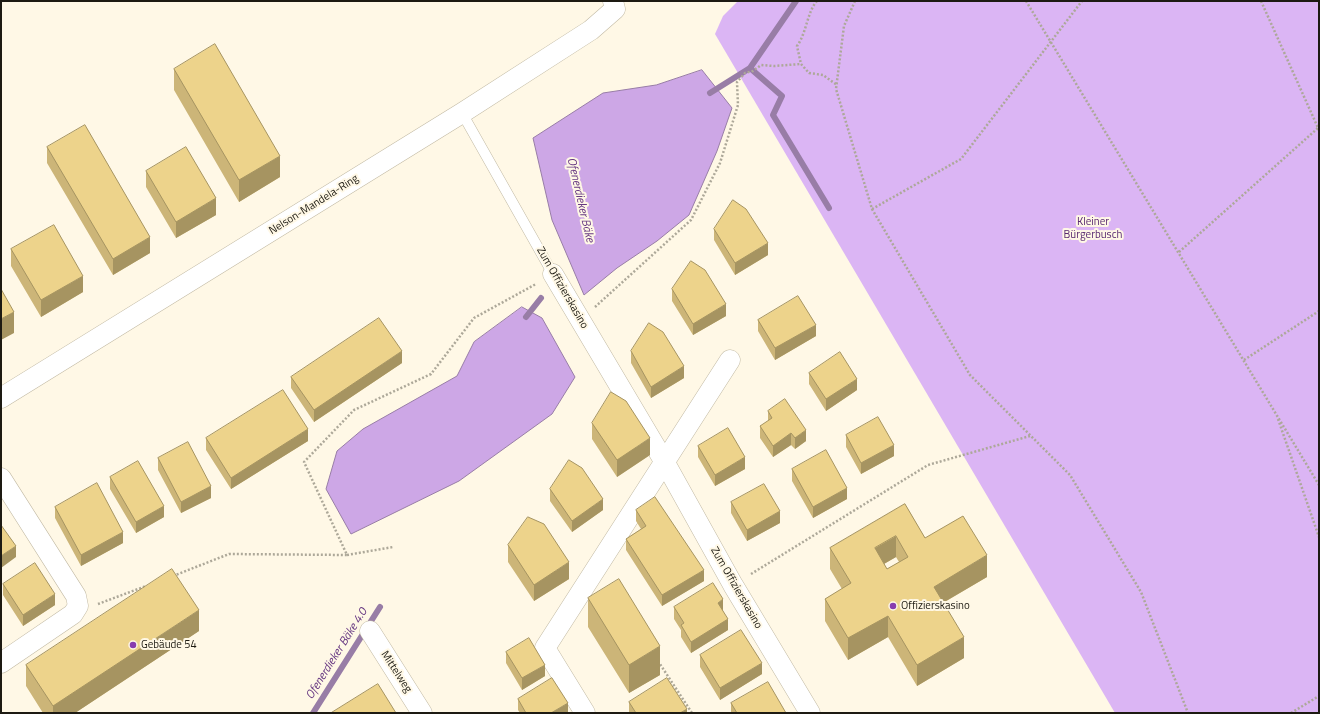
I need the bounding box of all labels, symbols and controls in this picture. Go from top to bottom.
water label: Ofenerdieker Bäke [563,156,597,244]
street label: Nelson-Mandela-Ring [267,172,361,238]
park label: Kleiner Bürgerbusch [1064,215,1122,241]
street label: Zum Offizierskasino [533,245,591,331]
street label: Zum Offizierskasino [707,545,765,631]
place label: Offizierskasino [901,599,970,613]
marker: Offizierskasino [888,601,898,611]
water label: Ofenerdieker Bäke 4.0 [303,606,371,702]
place label: Gebäude 54 [141,638,197,652]
marker: Gebäude 54 [128,640,138,650]
street label: Mittelweg [378,649,414,695]

